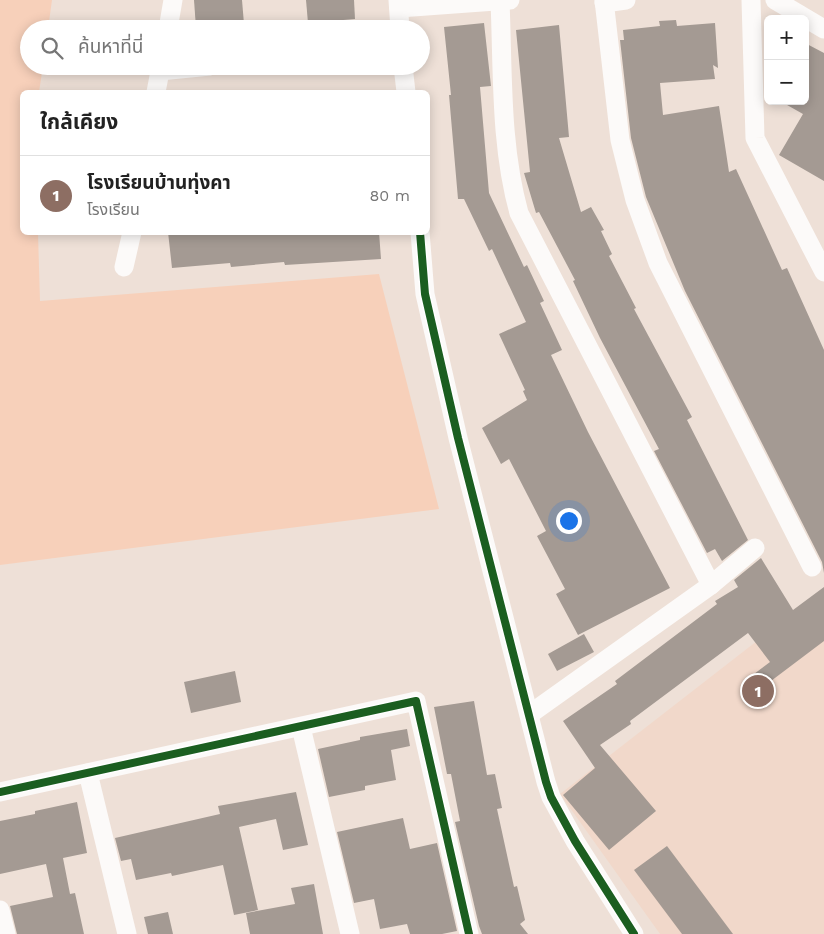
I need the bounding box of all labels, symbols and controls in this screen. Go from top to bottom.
map controls [764,15,809,105]
button: + [764,15,809,60]
search box [20,20,430,75]
icon: search [38,34,66,62]
text: ค้นหาที่นี่ [78,35,143,58]
button: − [764,60,809,105]
text: ใกล้เคียง [40,109,118,134]
text: โรงเรียนบ้านทุ่งคา [87,171,231,194]
text: 1 [53,186,59,205]
text: 80 m [369,186,410,205]
text: โรงเรียน [87,200,140,219]
your location [556,508,582,534]
pin: 1 [742,672,774,710]

